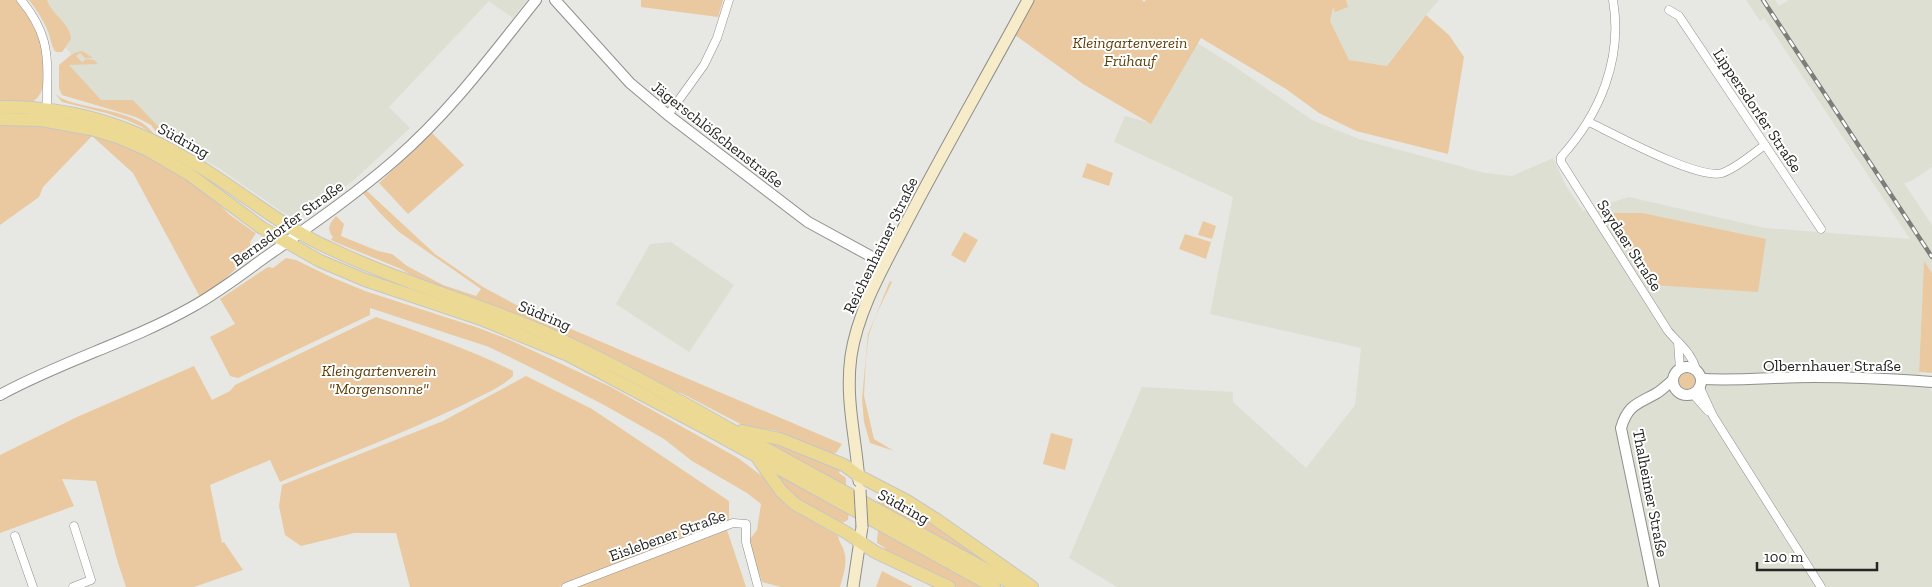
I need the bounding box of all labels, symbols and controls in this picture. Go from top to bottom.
park label: Kleingartenverein Frühauf [1073,33,1187,70]
street label: Lippersdorfer Straße [1709,45,1806,176]
street label: Jägerschlößchenstraße [648,77,787,192]
street label: Südring [155,119,213,162]
street label: Reichenhainer Straße [839,174,922,317]
street label: Bernsdorfer Straße [228,177,347,270]
street label: Saydaer Straße [1593,196,1666,294]
street label: Südring [516,296,574,335]
street label: Olbernhauer Straße [1763,356,1901,375]
park label: Kleingartenverein "Morgensonne" [322,361,436,398]
street label: Thalheimer Straße [1629,427,1672,559]
street label: Südring [875,485,933,528]
street label: Eislebener Straße [606,506,728,565]
scale bar [1757,540,1877,572]
text: 100 m [1764,548,1803,566]

